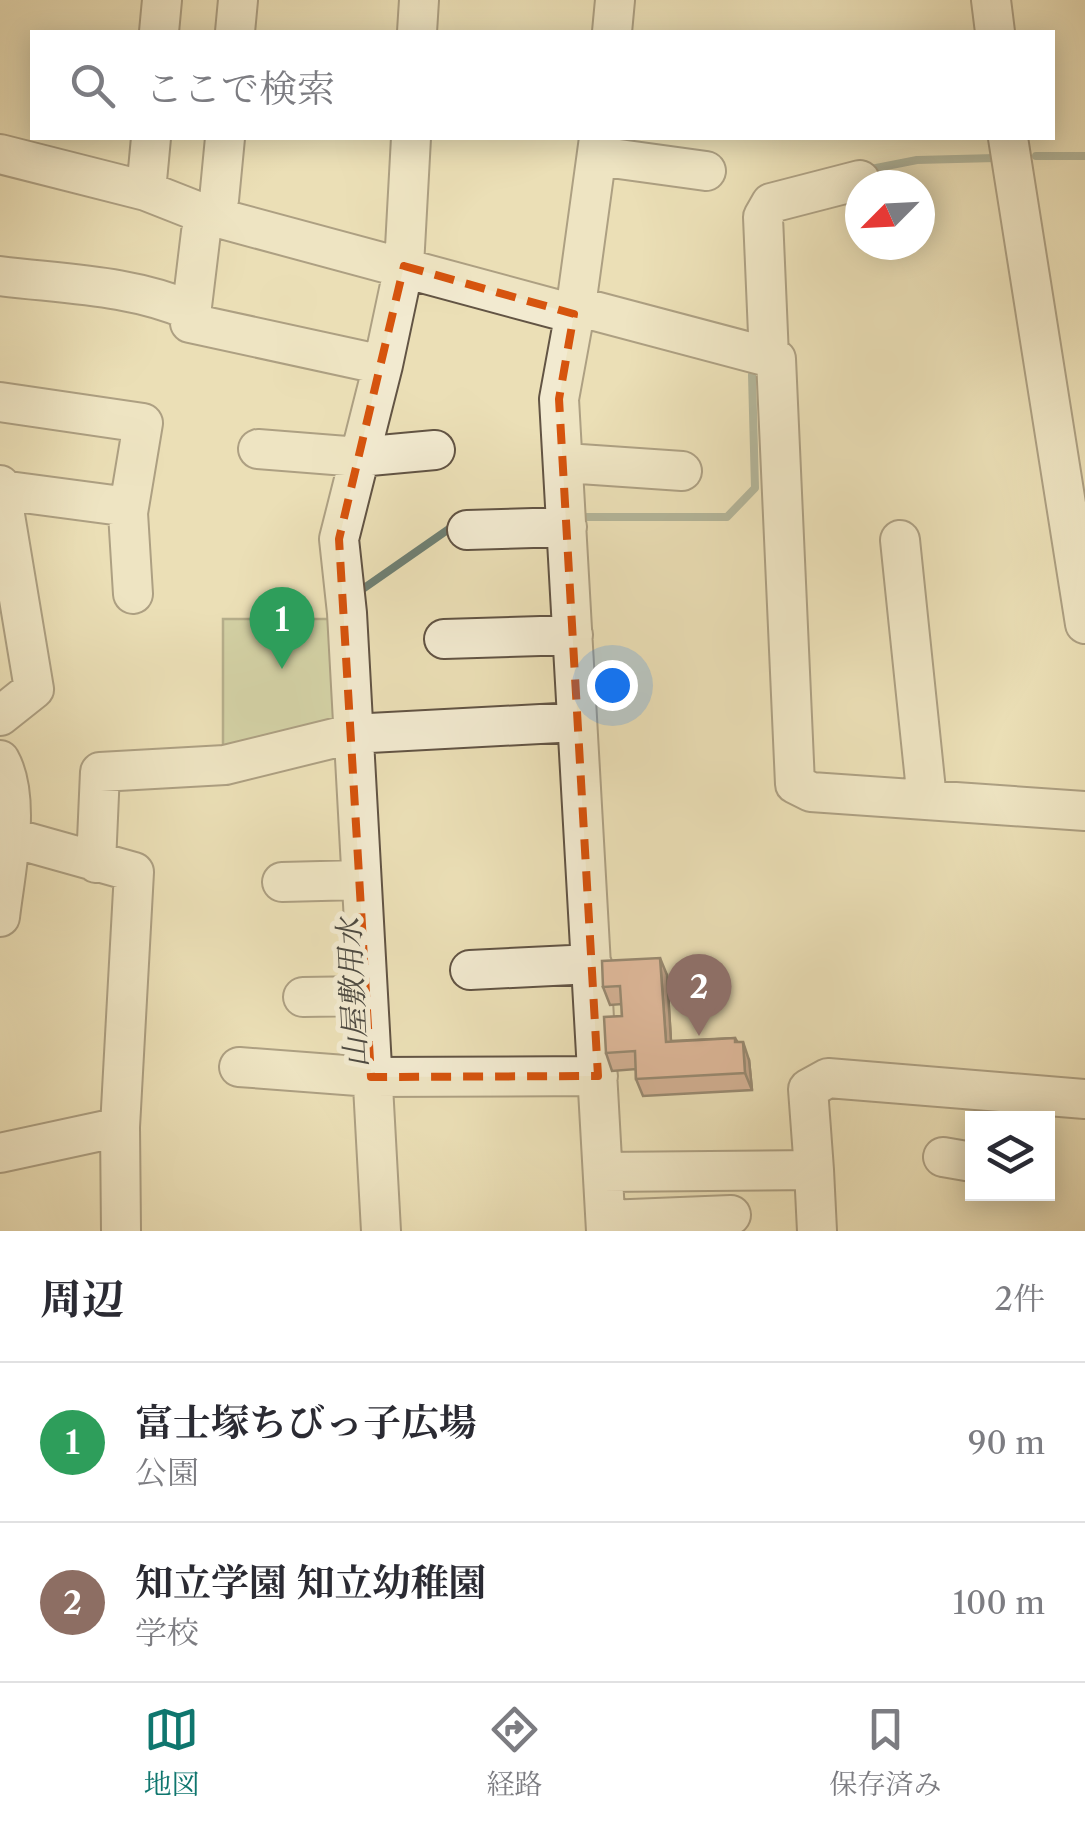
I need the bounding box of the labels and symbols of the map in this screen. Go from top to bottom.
north arrow [845,170,935,260]
pin: 1 [250,586,314,669]
your location [587,660,638,711]
water label: 山屋敷用水 [330,914,375,1069]
pin: 2 [666,954,732,1036]

